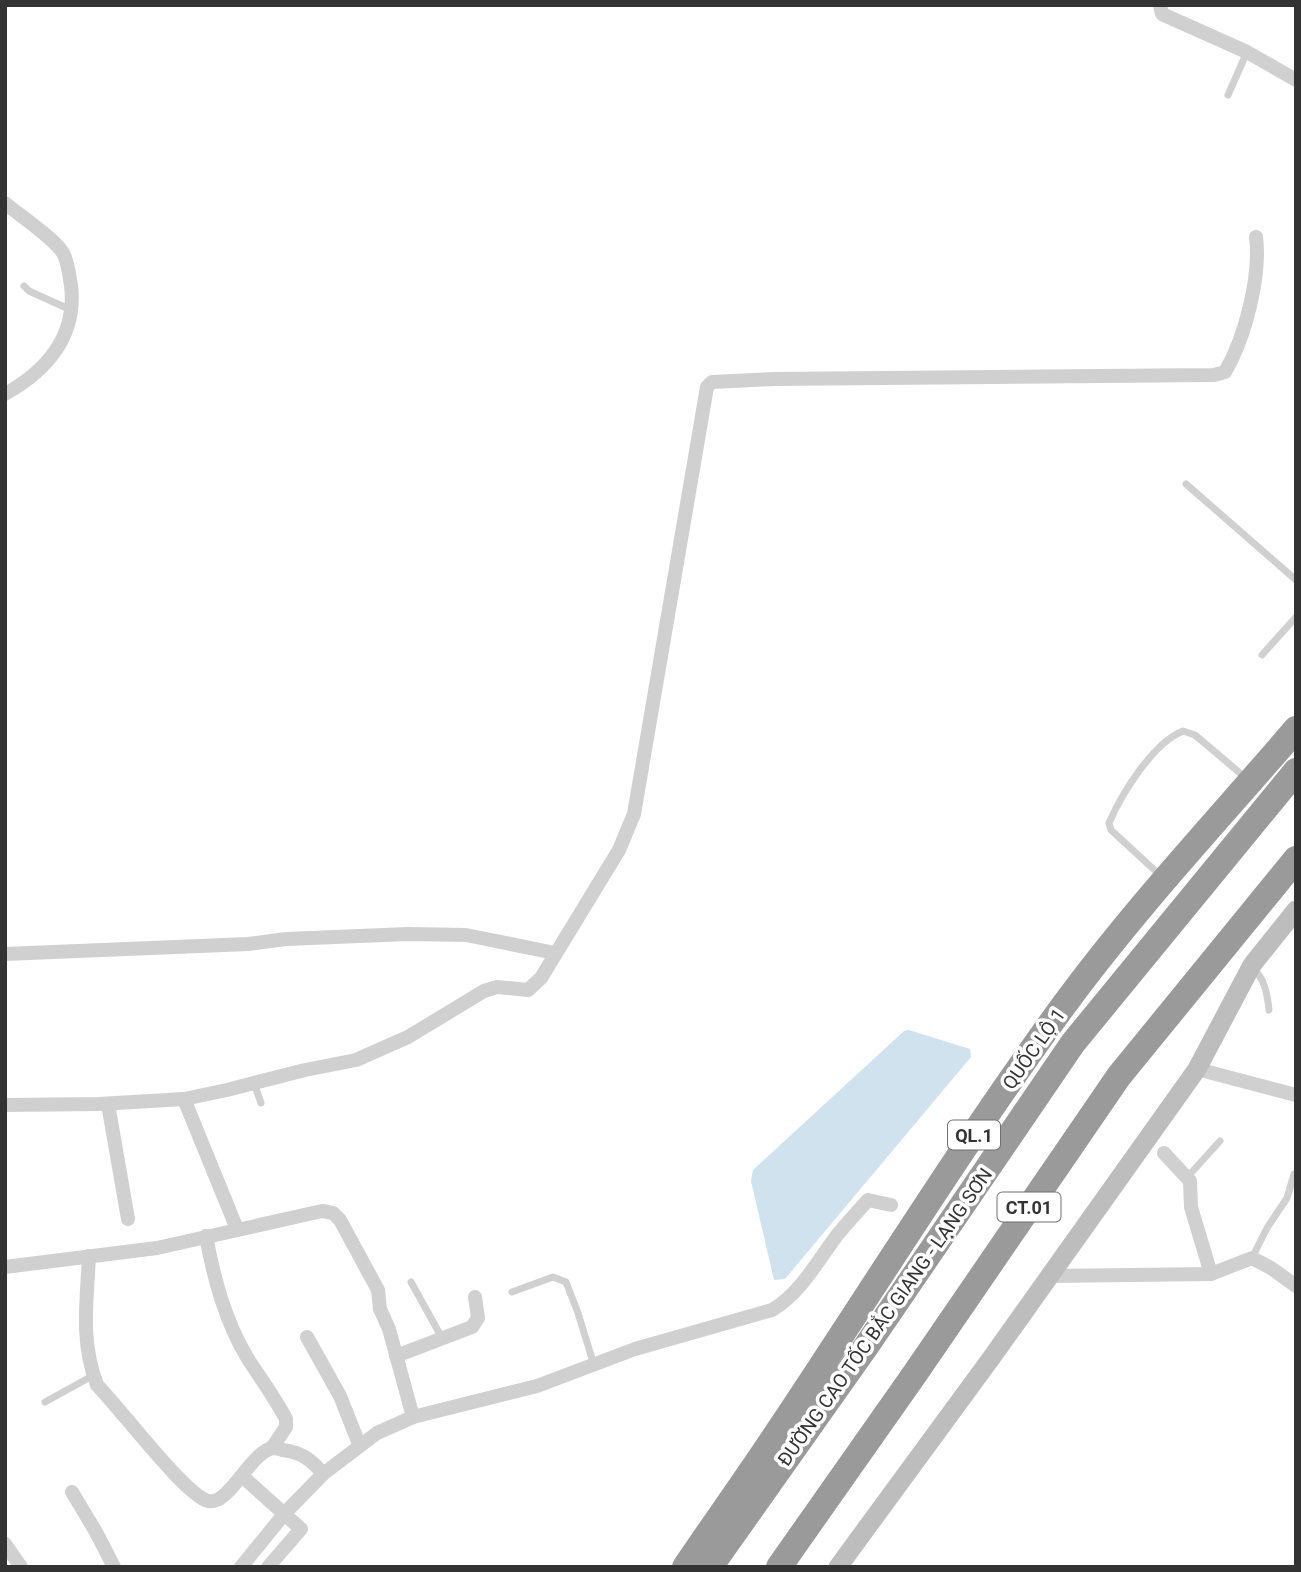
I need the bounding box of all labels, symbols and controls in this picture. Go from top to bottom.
street label: QUỐC LỘ 1 [997,1003,1070,1094]
road number: QL.1 [948,1120,1000,1150]
street label: ĐƯỜNG CAO TỐC BẮC GIANG - LẠNG SƠN [772,1163,997,1470]
road number: CT.01 [998,1192,1060,1222]

